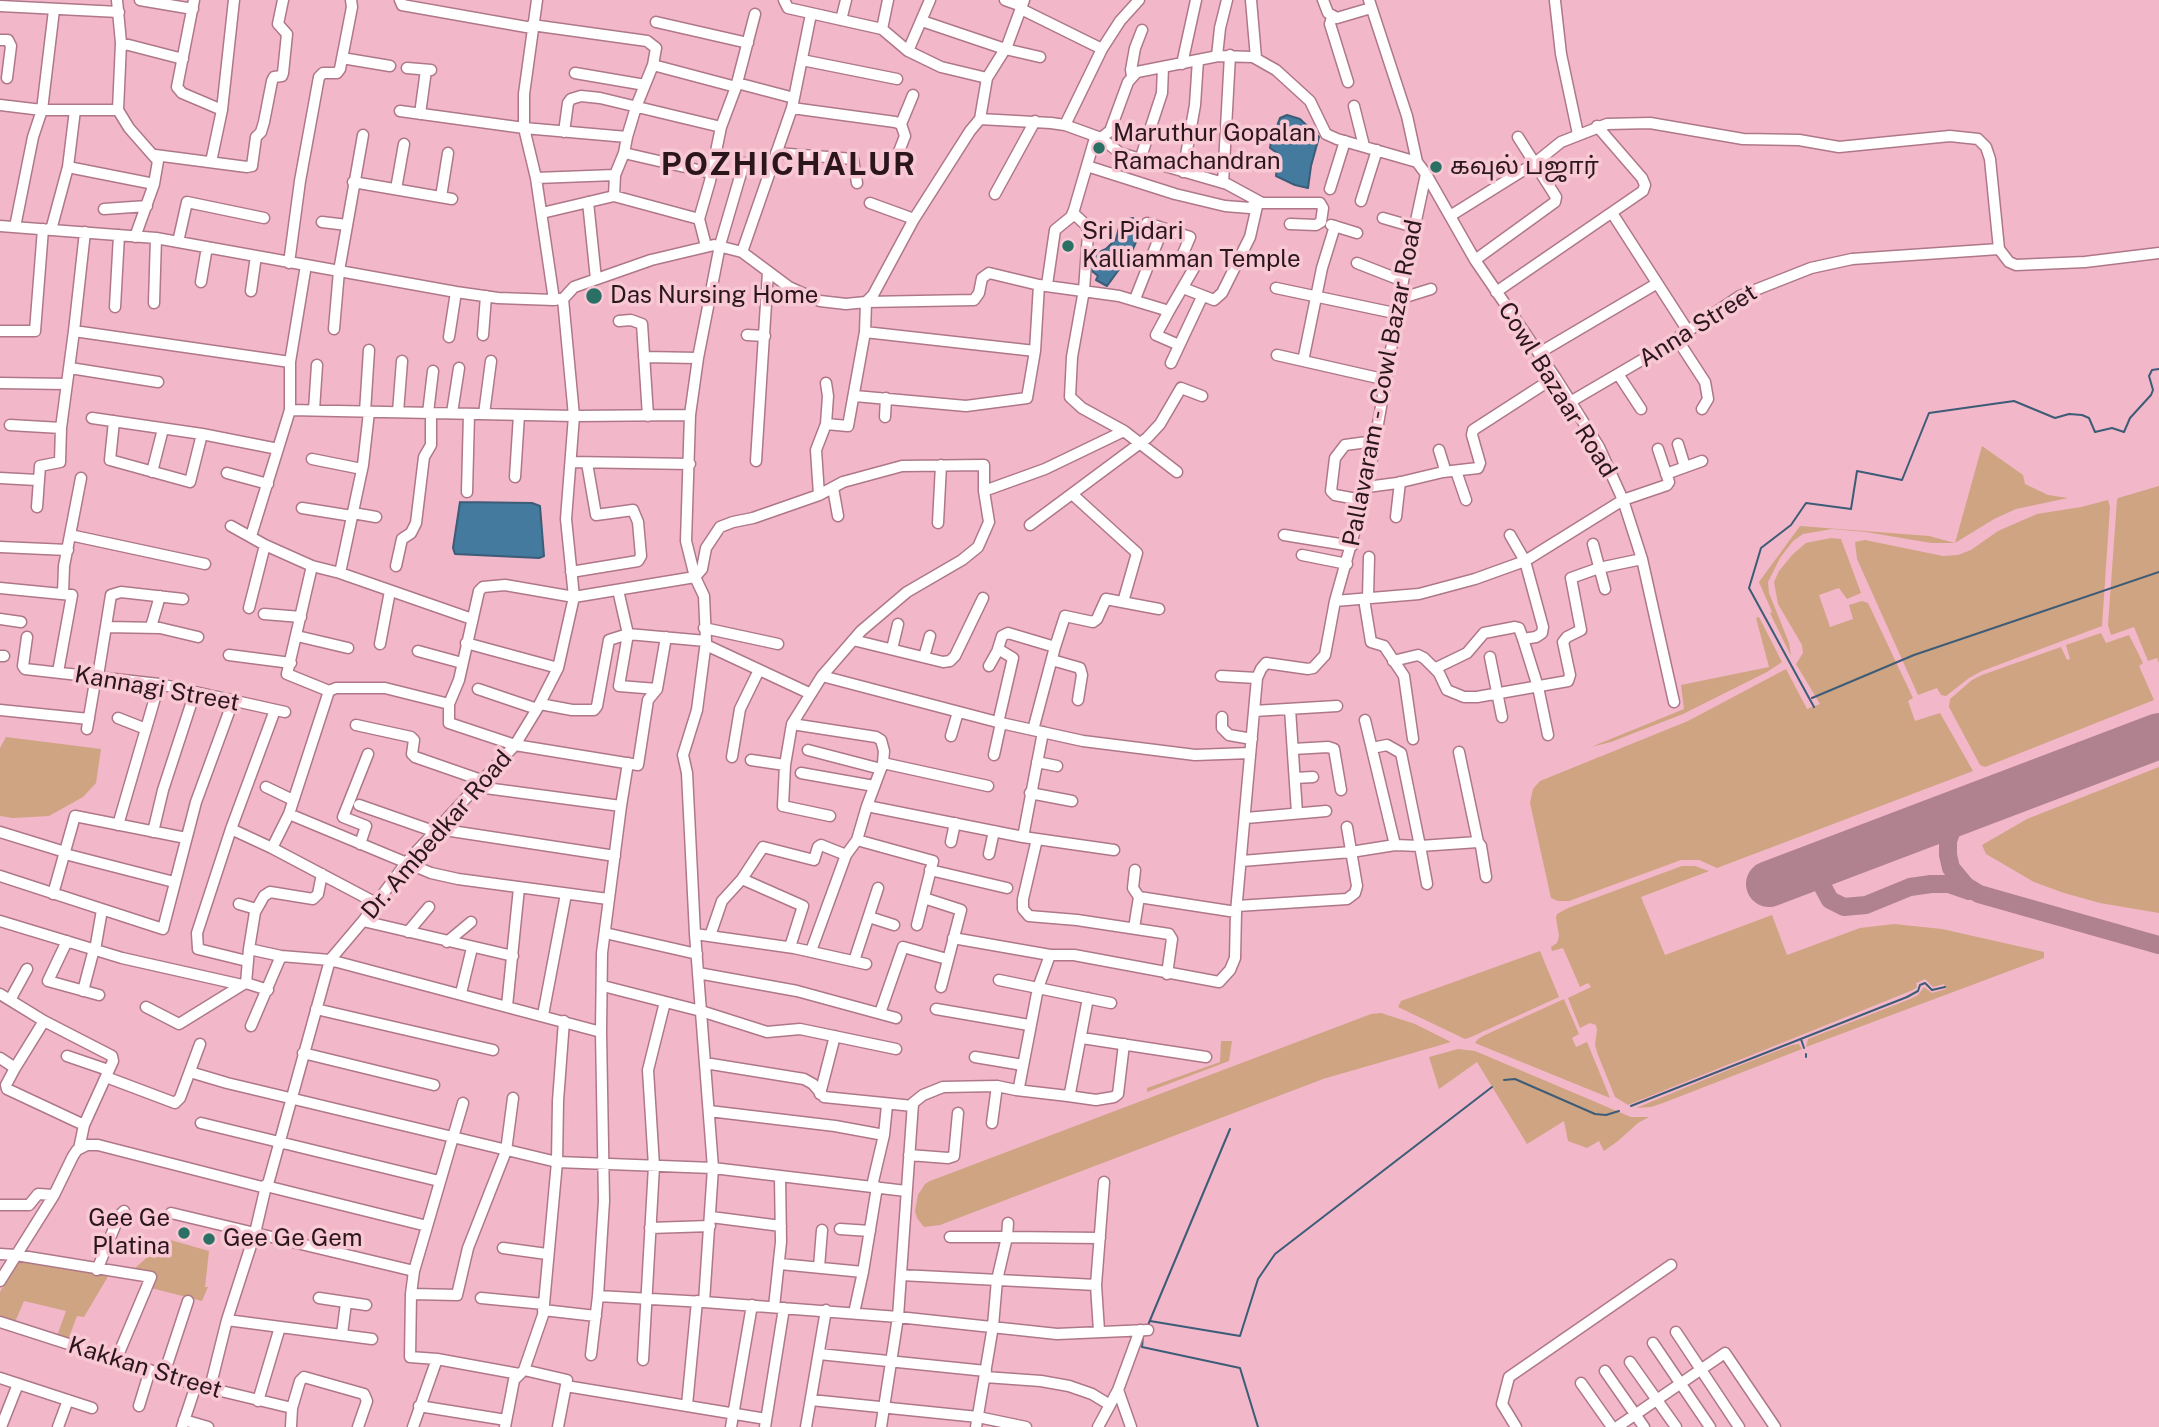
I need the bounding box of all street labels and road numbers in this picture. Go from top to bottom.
street label: Pallavaram - Cowl Bazar Road [1337,217,1429,549]
street label: Anna Street [1634,278,1762,374]
street label: Cowl Bazaar Road [1491,297,1623,483]
street label: Kannagi Street [72,660,242,718]
street label: Dr. Ambedkar Road [356,745,518,925]
street label: Kakkan Street [65,1331,225,1405]

